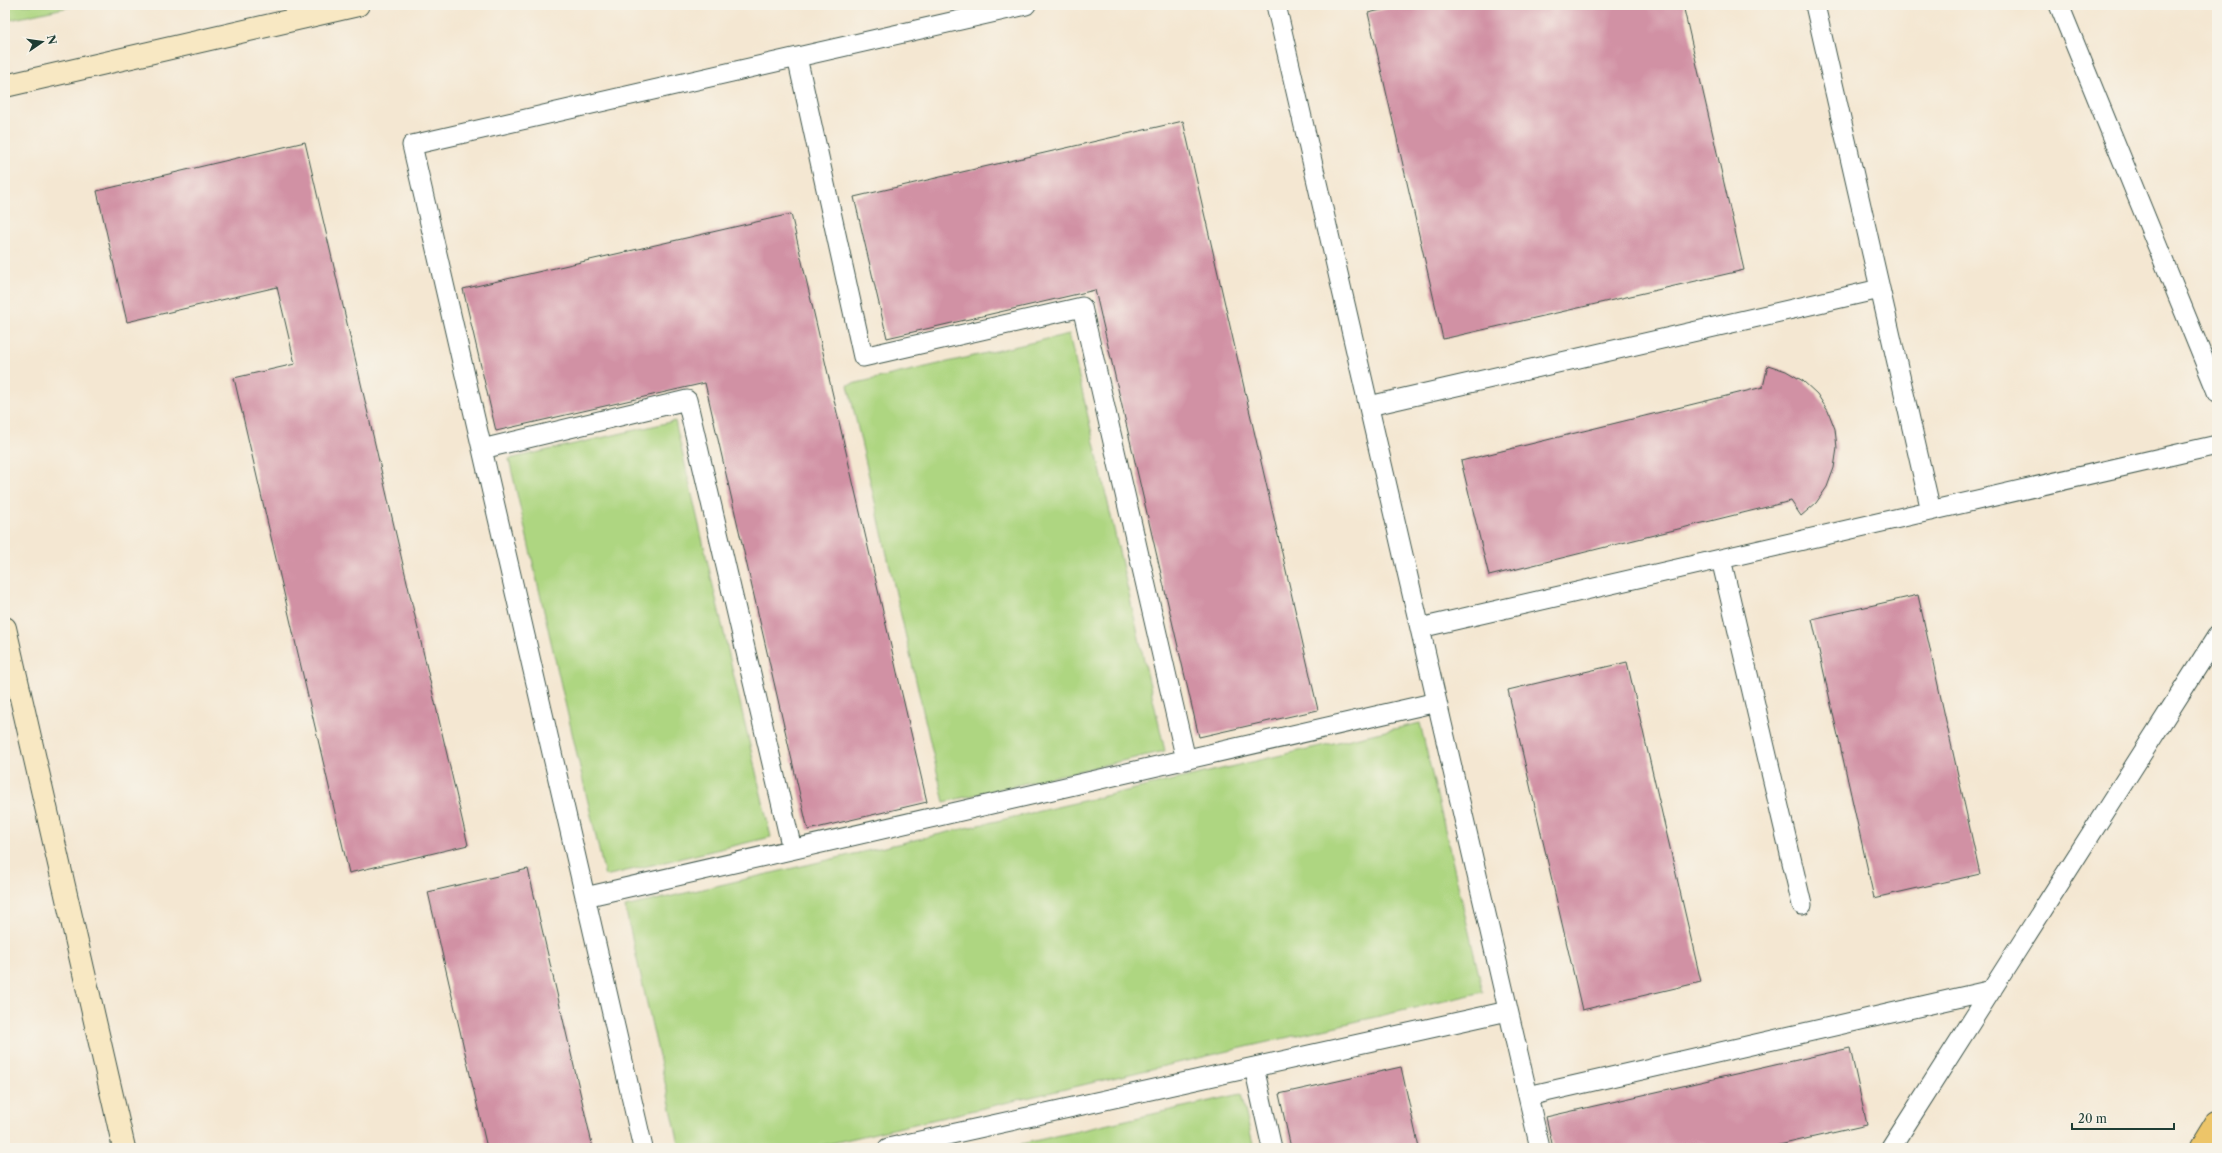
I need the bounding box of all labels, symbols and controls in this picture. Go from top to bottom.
north arrow [22,22,62,62]
text: N [44,34,60,46]
scale bar [2072,1105,2174,1131]
text: 20 m [2078,1111,2107,1126]

